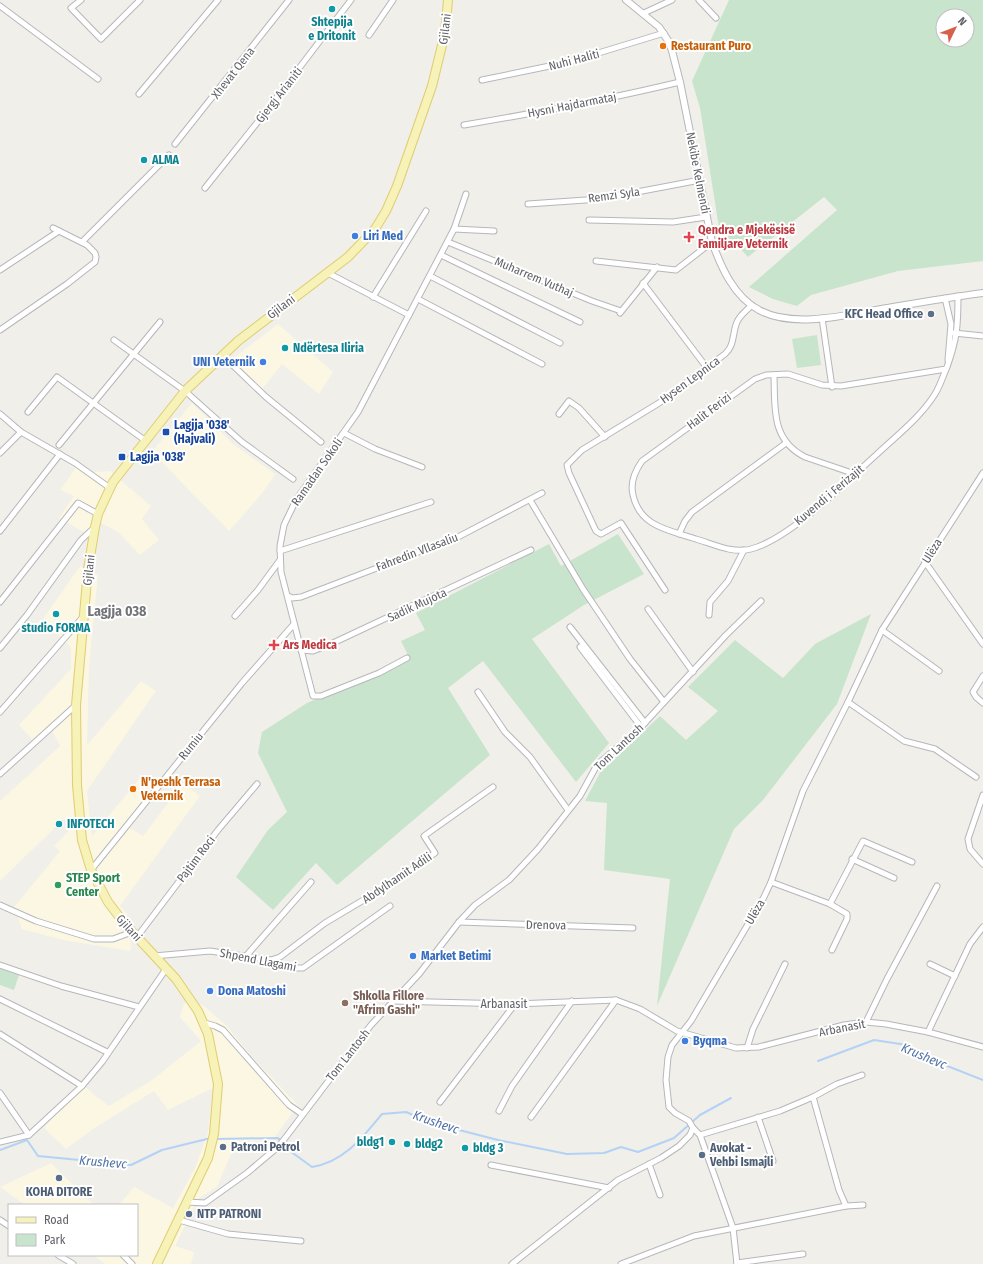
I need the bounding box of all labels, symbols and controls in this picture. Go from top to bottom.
marker: Shtepija e Dritonit [327,4,337,14]
north arrow [935,8,975,48]
street label: Gjilani [436,13,454,45]
place label: Shtepija e Dritonit [308,15,356,43]
text: N [955,15,969,28]
place label: Restaurant Puro [671,39,752,53]
marker: Restaurant Puro [658,41,668,51]
street label: Xhevat Qena [209,44,258,102]
street label: Nuhi Haliti [547,47,601,73]
street label: Gjergj Arianiti [253,64,305,126]
street label: Hysni Hajdarmataj [526,90,618,120]
street label: Nekibe Kelmendi [683,131,713,215]
place label: ALMA [151,153,180,167]
marker: ALMA [139,155,149,165]
street label: Remzi Syla [587,184,641,206]
place label: Qendra e Mjekësisë Familjare Veternik [698,223,795,251]
place label: Liri Med [363,229,403,243]
marker: Liri Med [350,231,360,241]
marker: Qendra e Mjekësisë Familjare Veternik [683,231,695,243]
street label: Muharrem Vuthaj [493,254,575,300]
street label: Gjilani [264,292,298,322]
place label: KFC Head Office [845,307,923,321]
marker: KFC Head Office [926,309,936,319]
place label: Ndërtesa Iliria [293,341,364,355]
marker: Ndërtesa Iliria [280,343,290,353]
street label: Hysen Lepnica [657,354,723,406]
place label: UNI Veternik [193,355,256,369]
marker: UNI Veternik [258,357,268,367]
street label: Halit Ferizi [684,390,734,432]
place label: Lagjja '038' (Hajvali) [174,418,230,446]
marker: Lagjja '038' (Hajvali) [161,427,171,437]
street label: Ramadan Sokoli [289,436,345,508]
place label: Lagjja '038' [130,450,186,464]
marker: Lagjja '038' [117,452,127,462]
street label: Kuvendi i Ferizajit [791,462,867,528]
street label: Fahredin Vllasaliu [374,530,460,574]
street label: Ulëza [919,536,945,566]
street label: Gjilani [80,554,98,586]
street label: Sadik Mujota [385,585,449,625]
district label: Lagjja 038 [88,603,147,620]
marker: studio FORMA [51,609,61,619]
place label: studio FORMA [22,621,91,635]
place label: Ars Medica [282,638,337,652]
marker: Ars Medica [268,639,280,651]
street label: Tom Lantosh [591,721,647,773]
street label: Rumiu [176,729,206,763]
place label: N'peshk Terrasa Veternik [140,775,220,803]
marker: N'peshk Terrasa Veternik [128,784,138,794]
place label: INFOTECH [67,817,115,831]
marker: INFOTECH [54,819,64,829]
street label: Pajtim Roci [174,833,218,885]
street label: Abdylhamit Adili [360,850,434,906]
place label: STEP Sport Center [66,871,121,899]
marker: STEP Sport Center [53,880,63,890]
street label: Ulëza [742,897,768,927]
street label: Gjilani [113,912,145,944]
street label: Drenova [526,918,566,932]
street label: Shpend Llagami [219,946,297,974]
place label: Market Betimi [421,949,491,963]
marker: Market Betimi [408,951,418,961]
place label: Dona Matoshi [218,984,286,998]
marker: Dona Matoshi [205,986,215,996]
place label: Shkolla Fillore "Afrim Gashi" [353,989,424,1017]
street label: Arbanasit [481,997,527,1011]
marker: Shkolla Fillore "Afrim Gashi" [340,998,350,1008]
street label: Arbanasit [818,1017,866,1039]
street label: Tom Lantosh [323,1026,373,1084]
place label: Byqma [693,1034,727,1048]
marker: Byqma [680,1036,690,1046]
water label: Krushevc [899,1040,949,1072]
water label: Krushevc [411,1107,461,1137]
place label: bldg1 [357,1135,384,1149]
marker: bldg1 [387,1137,397,1147]
place label: bldg2 [415,1137,443,1151]
marker: bldg2 [402,1139,412,1149]
place label: Patroni Petrol [231,1140,300,1154]
place label: bldg 3 [473,1141,504,1155]
place label: Avokat - Vehbi Ismajli [709,1141,773,1169]
marker: Patroni Petrol [218,1142,228,1152]
marker: bldg 3 [460,1143,470,1153]
marker: Avokat - Vehbi Ismajli [697,1150,707,1160]
water label: Krushevc [79,1152,128,1172]
marker: KOHA DITORE [54,1173,64,1183]
place label: KOHA DITORE [26,1185,92,1199]
legend [8,1204,138,1256]
place label: NTP PATRONI [197,1207,261,1221]
marker: NTP PATRONI [184,1209,194,1219]
text: Road [44,1213,69,1227]
text: Park [44,1233,66,1247]

